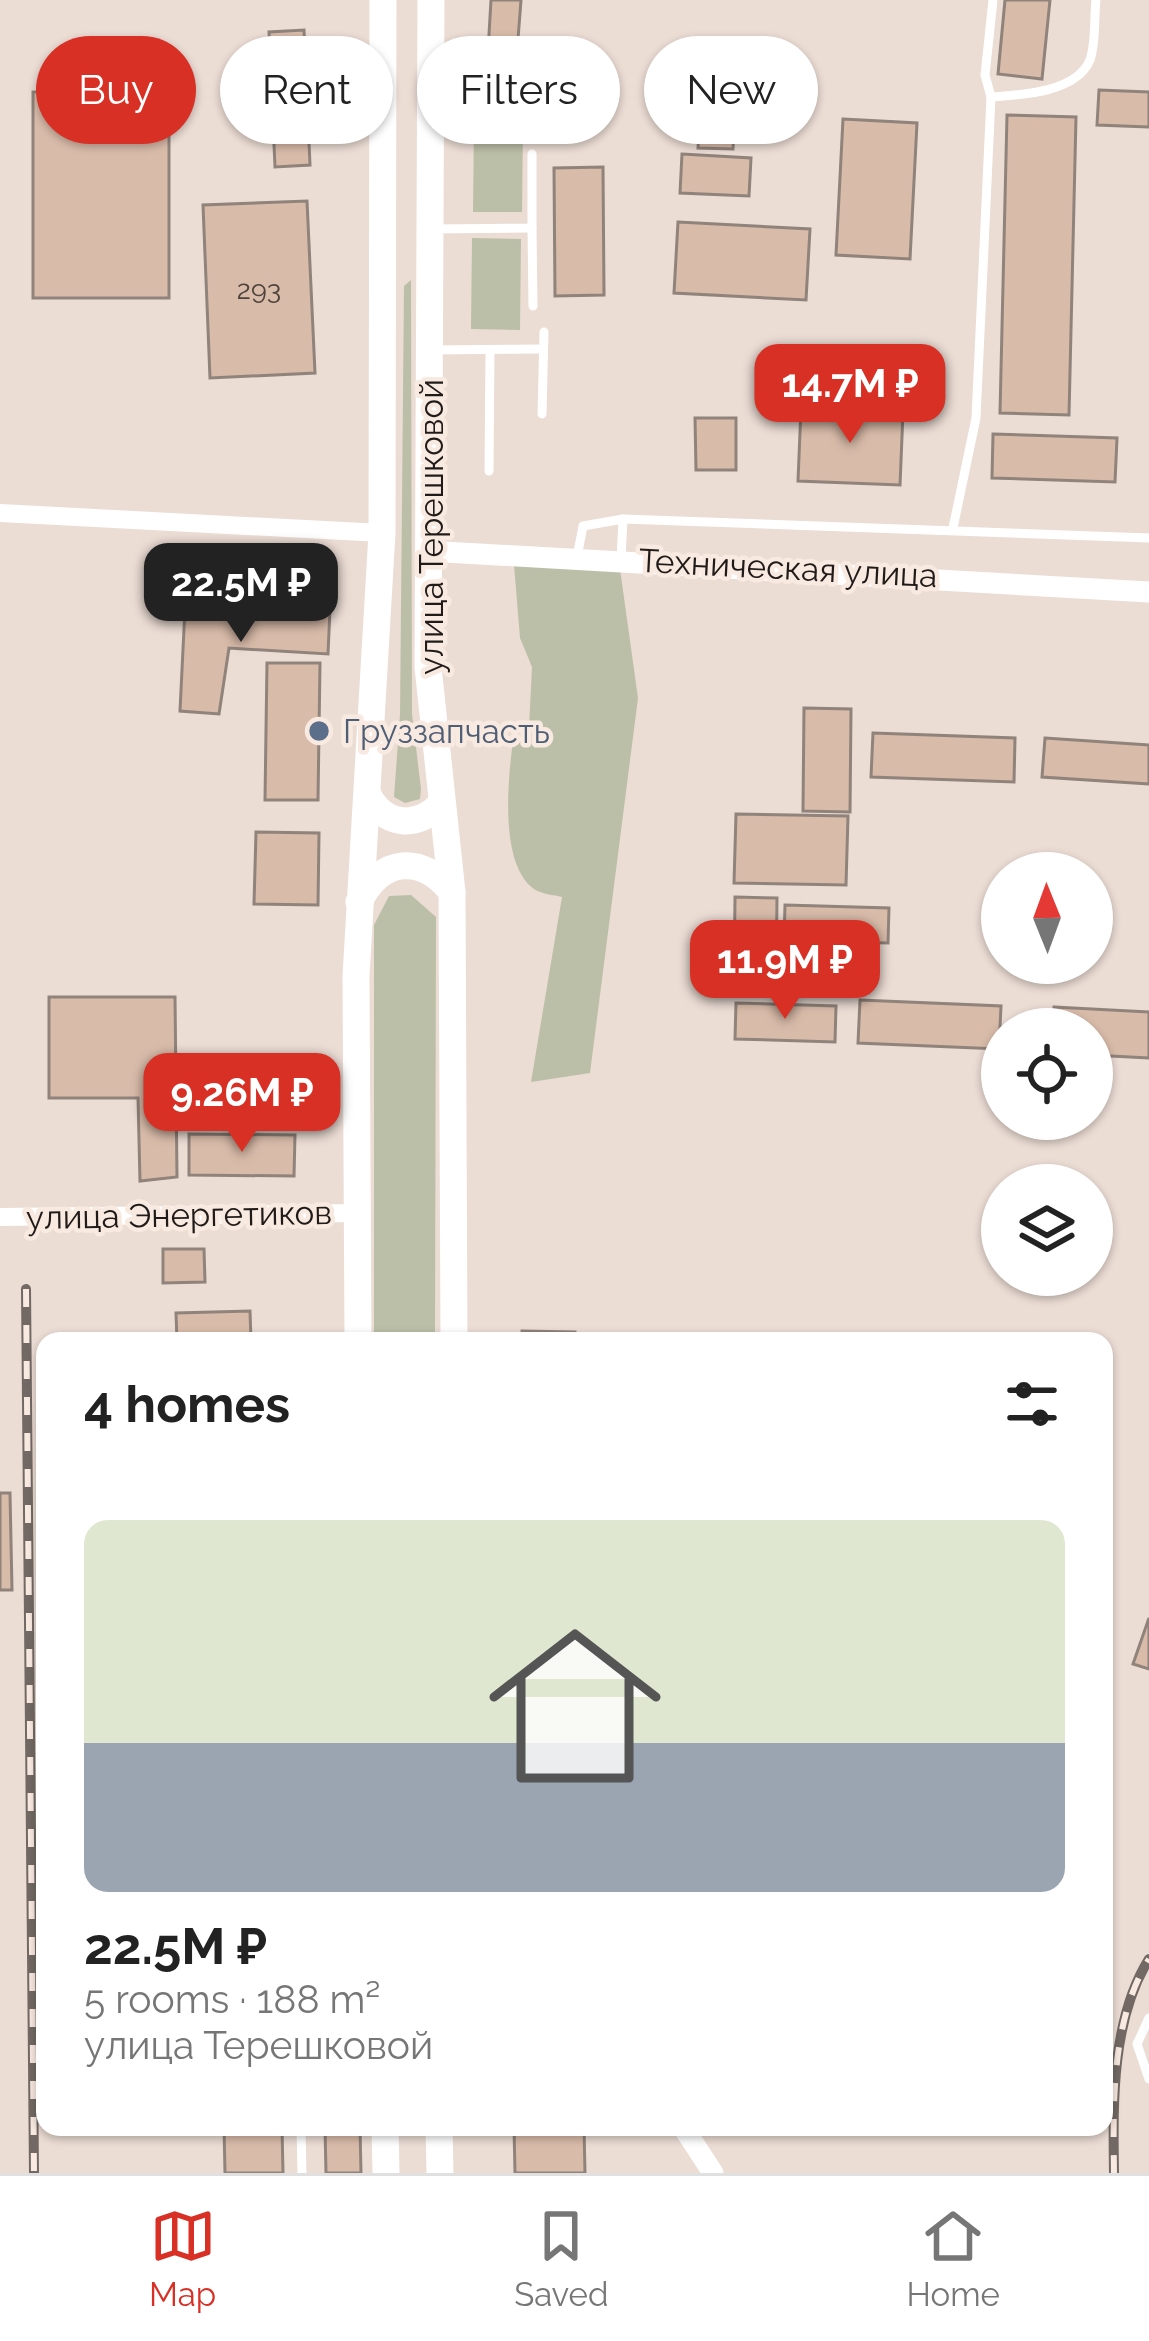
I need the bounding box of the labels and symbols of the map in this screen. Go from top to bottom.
house number: 293 [237,274,281,305]
pin: 14.7M ₽ [739,344,961,446]
street label: улица Терешковой [412,379,451,675]
street label: Техническая улица [638,541,938,595]
pin: 22.5M ₽ [130,543,352,645]
place label: Груззапчасть [343,712,550,751]
marker: Груззапчасть [306,718,332,744]
north arrow [981,852,1113,984]
pin: 11.9M ₽ [674,920,896,1022]
pin: 9.26M ₽ [131,1053,353,1155]
street label: улица Энергетиков [26,1193,332,1237]

